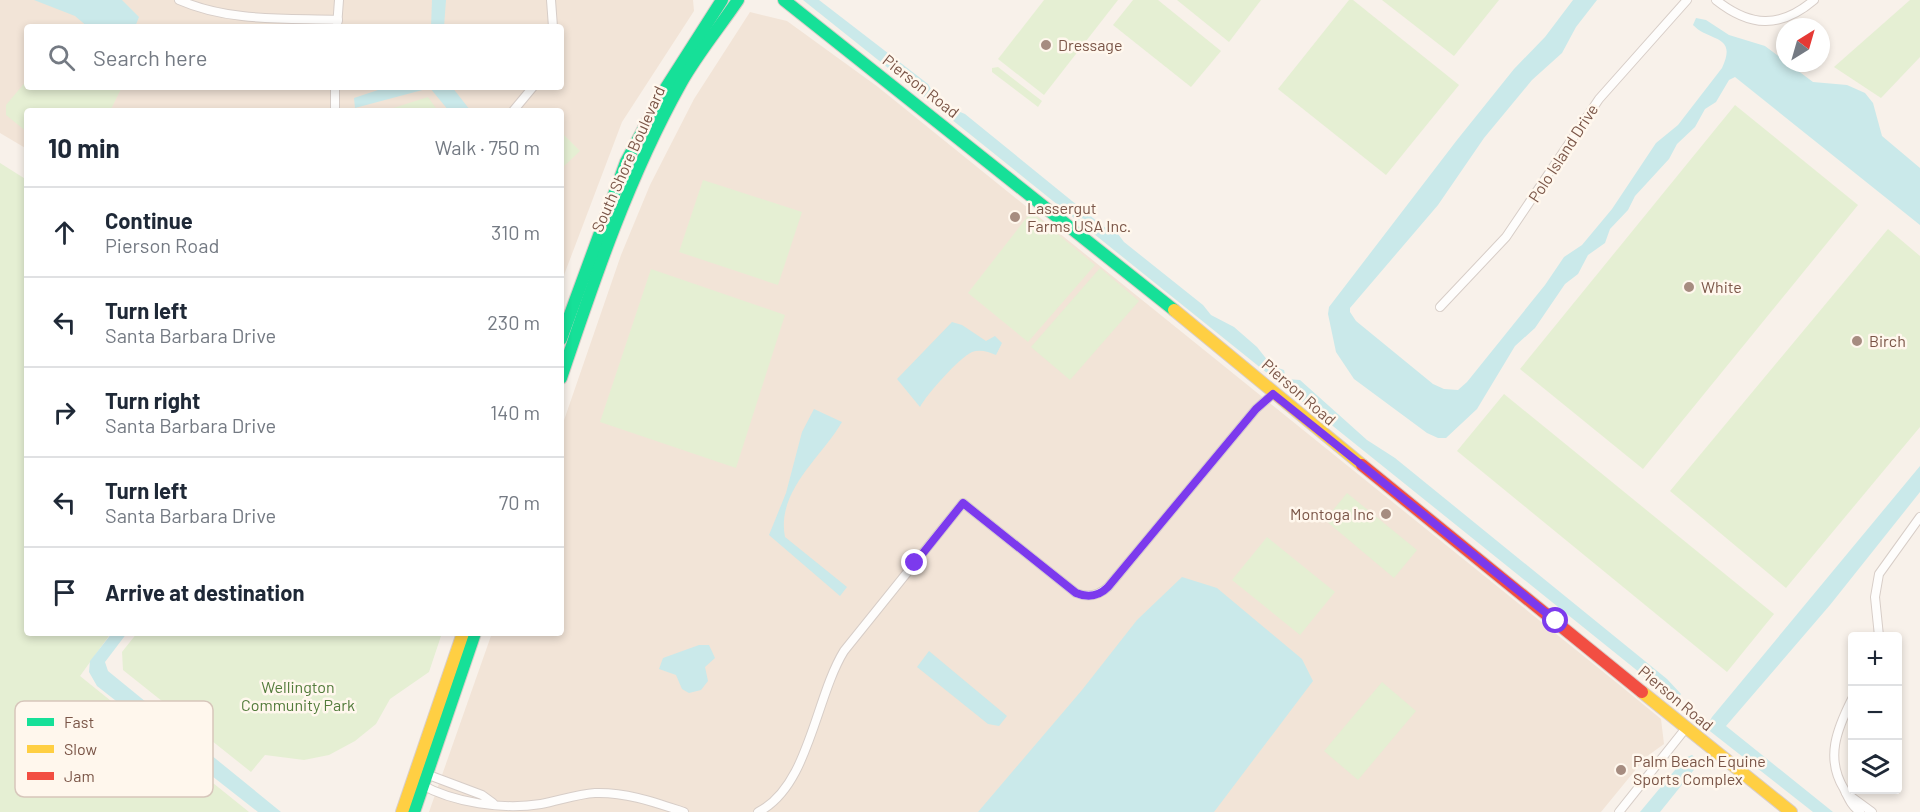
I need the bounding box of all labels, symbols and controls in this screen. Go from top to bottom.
north arrow [1776,18,1830,72]
search box [24,24,564,90]
place label: Dressage [1058,35,1122,54]
marker: Dressage [1039,38,1053,52]
icon: search [45,41,78,74]
text: Search here [93,44,207,70]
street label: Pierson Road [879,50,963,121]
street label: South Shore Boulevard [587,83,668,235]
street label: Polo Island Drive [1524,100,1601,205]
text: 10 min [48,132,120,163]
text: Walk · 750 m [435,135,540,159]
place label: Lassergut Farms USA Inc. [1027,198,1131,235]
text: Continue [105,207,193,233]
marker: Lassergut Farms USA Inc. [1008,210,1022,224]
icon: ahead [48,216,81,249]
text: 310 m [491,220,540,244]
text: Pierson Road [105,233,219,257]
place label: White [1701,277,1742,296]
marker: White [1682,280,1696,294]
text: Turn left [105,297,188,323]
icon: left [48,306,81,339]
text: 230 m [487,310,540,334]
text: Santa Barbara Drive [105,323,276,347]
place label: Birch [1869,331,1906,350]
marker: Birch [1850,334,1864,348]
street label: Pierson Road [1259,354,1340,429]
text: Turn right [105,387,200,413]
icon: right [48,396,81,429]
text: 140 m [490,400,540,424]
text: Santa Barbara Drive [105,413,276,437]
text: Turn left [105,477,188,503]
icon: left [48,486,81,519]
text: 70 m [499,490,540,514]
text: Santa Barbara Drive [105,503,276,527]
place label: Montoga Inc [1290,504,1374,523]
marker: Montoga Inc [1379,507,1393,521]
route end [901,549,927,575]
icon: arrive [48,576,81,609]
text: Arrive at destination [105,579,304,605]
route start [1542,607,1568,633]
map controls [1848,632,1902,794]
button: + [1848,632,1902,686]
street label: Pierson Road [1635,661,1717,734]
park label: Wellington Community Park [241,677,355,714]
button: − [1848,686,1902,740]
legend [15,701,213,797]
text: Fast [64,712,94,731]
text: Slow [64,739,97,758]
button: layers [1848,740,1902,794]
place label: Palm Beach Equine Sports Complex [1633,751,1766,788]
marker: Palm Beach Equine Sports Complex [1614,763,1628,777]
text: Jam [64,766,95,785]

